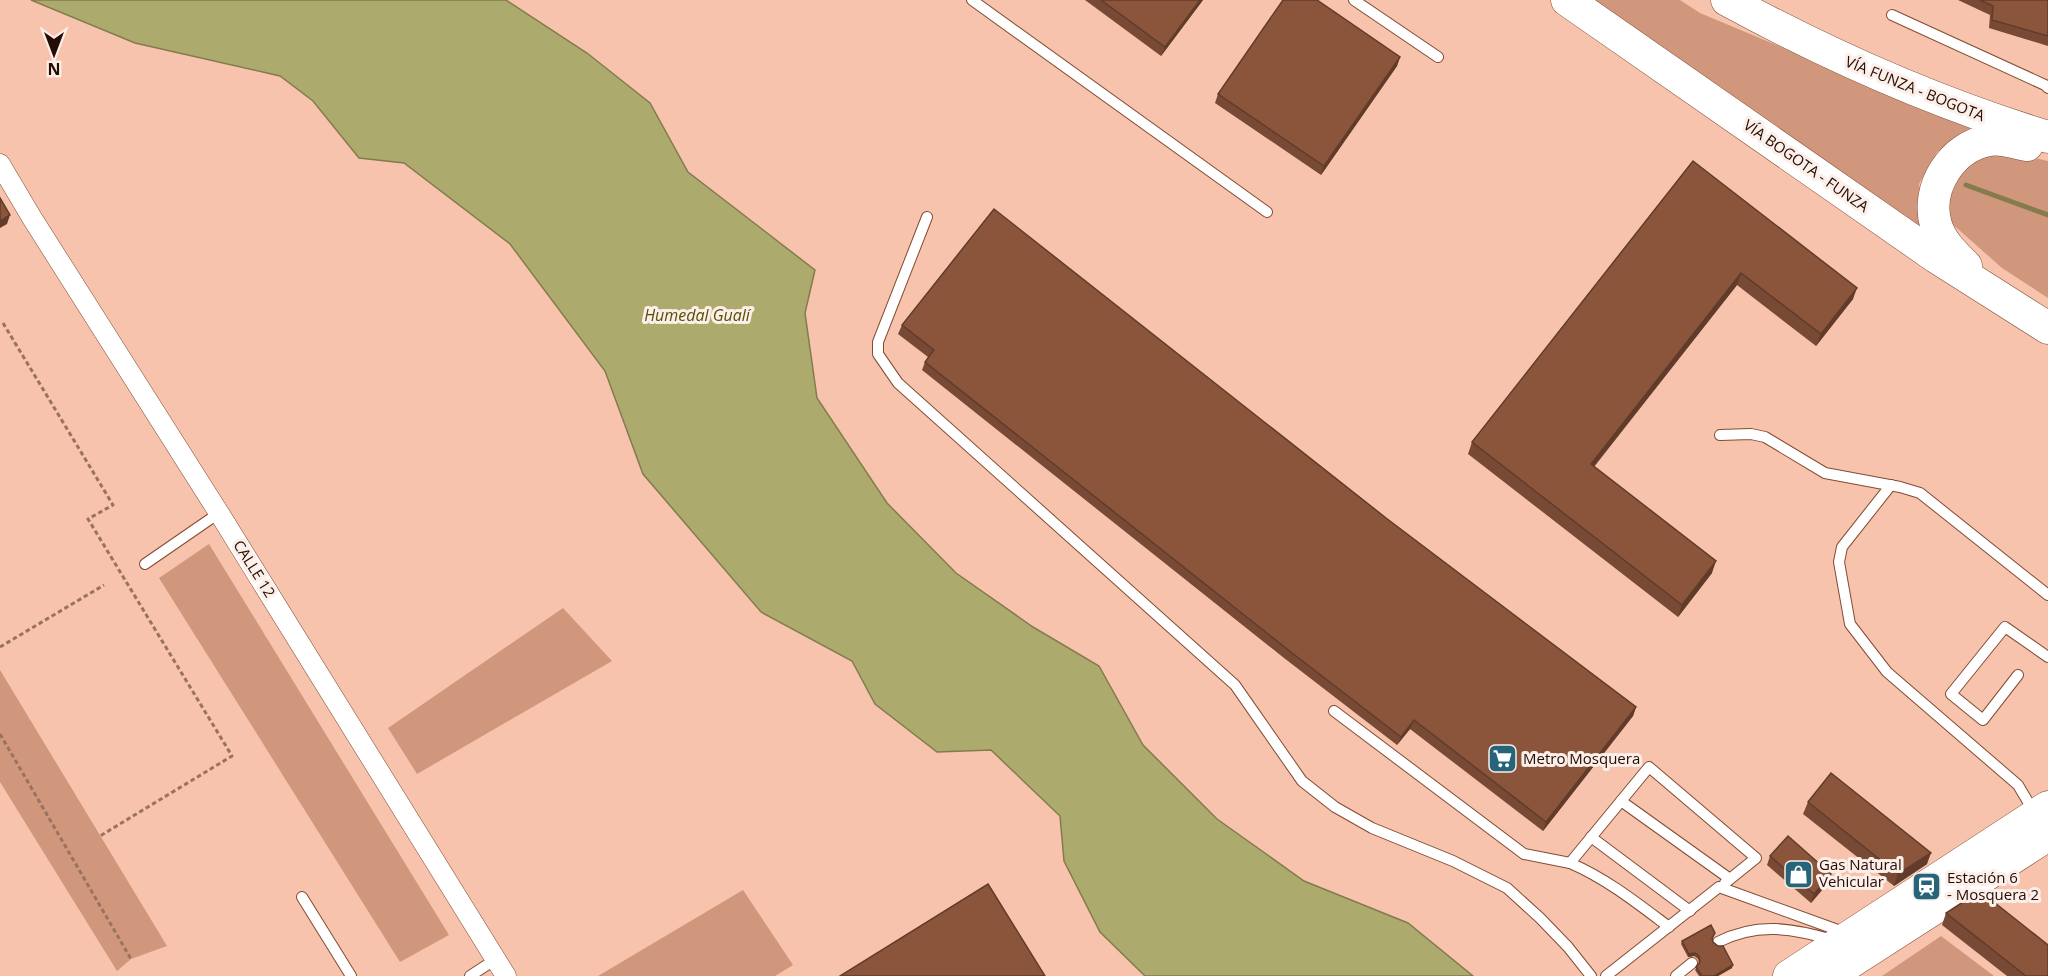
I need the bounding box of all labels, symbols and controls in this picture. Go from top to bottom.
north arrow [24,24,84,84]
street label: VÍA FUNZA - BOGOTA [1843,51,1989,125]
text: N [47,58,61,80]
street label: VÍA BOGOTA - FUNZA [1740,114,1874,216]
water label: Humedal Gualí [644,304,752,326]
street label: CALLE 12 [229,536,280,601]
supermarket icon: Metro Mosquera [1486,743,1518,775]
place label: Metro Mosquera [1523,748,1640,768]
place label: Gas Natural Vehicular [1819,854,1902,891]
shop icon: Gas Natural Vehicular [1782,858,1814,890]
place label: Estación 6 - Mosquera 2 [1947,867,2039,904]
station icon: Estación 6 - Mosquera 2 [1910,871,1942,903]

